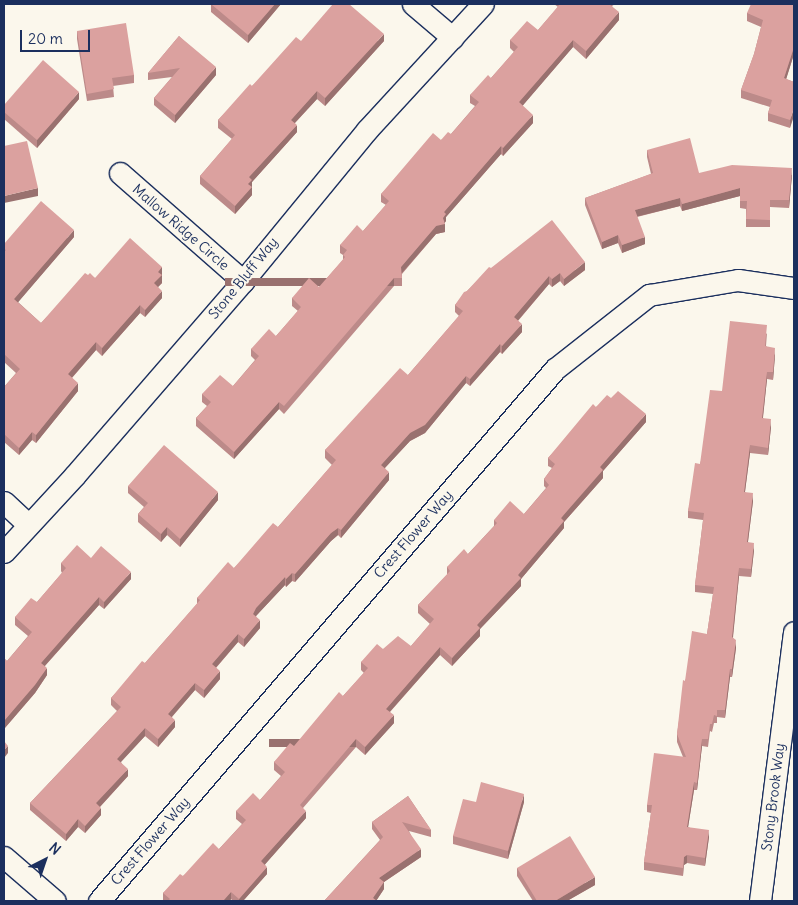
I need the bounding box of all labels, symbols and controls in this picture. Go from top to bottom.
scale bar [22,20,92,52]
text: 20 m [28,29,63,48]
street label: Mallow Ridge Circle [129,180,233,274]
street label: Stone Bluff Way [205,234,281,322]
street label: Crest Flower Way [370,487,456,581]
street label: Stony Brook Way [758,742,788,852]
street label: Crest Flower Way [107,794,193,888]
north arrow [20,835,70,885]
text: N [45,839,64,859]

